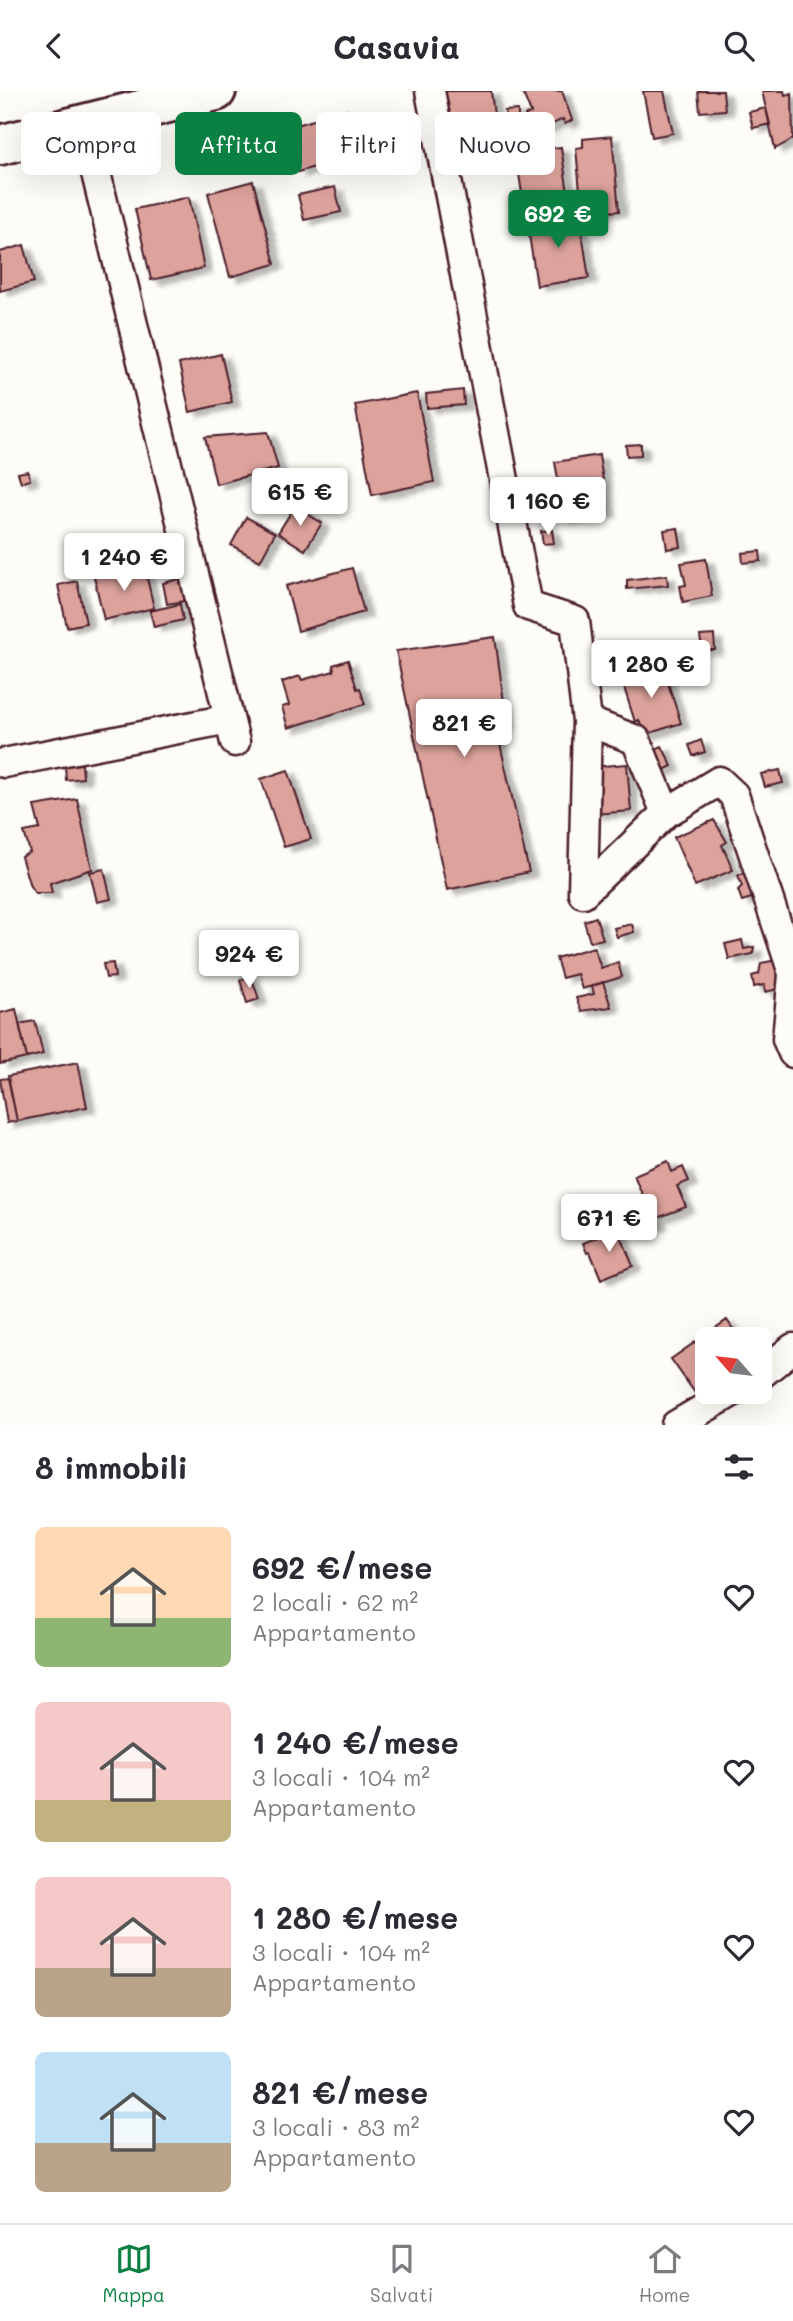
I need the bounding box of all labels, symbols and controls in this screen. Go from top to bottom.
text: Casavia [333,25,460,67]
icon: back [35,27,73,65]
icon: search [720,27,758,65]
chip: Compra [21,112,161,175]
chip: Affitta [175,112,302,175]
chip: Filtri [316,112,421,175]
chip: Nuovo [435,112,555,175]
pin: 692 € [509,191,607,250]
text: 692 € [524,198,592,228]
pin: 615 € [251,469,349,528]
text: 615 € [268,476,332,506]
pin: 1 160 € [483,477,613,537]
text: 1 160 € [506,485,590,515]
pin: 1 240 € [59,533,189,593]
text: 1 240 € [80,541,168,571]
pin: 1 280 € [586,641,716,700]
text: 1 280 € [607,648,695,678]
pin: 821 € [415,699,513,759]
text: 821 € [432,707,496,737]
pin: 924 € [200,930,298,990]
text: 924 € [215,938,283,968]
pin: 671 € [560,1195,658,1254]
text: 671 € [577,1202,641,1232]
north arrow [695,1327,772,1403]
map controls [695,1327,772,1404]
text: 8 immobili [35,1447,188,1487]
icon: filters [720,1448,758,1486]
text: 692 €/mese [252,1547,432,1587]
icon: home [91,1555,175,1639]
icon: heart [720,1578,758,1616]
text: 2 locali · 62 m² [252,1587,418,1617]
text: Appartamento [252,1617,416,1647]
text: 1 240 €/mese [252,1722,459,1762]
icon: home [91,1730,175,1814]
icon: heart [720,1753,758,1791]
text: 3 locali · 104 m² [252,1762,430,1792]
text: Appartamento [252,1792,416,1822]
text: 1 280 €/mese [252,1897,458,1937]
icon: home [91,1905,175,1989]
icon: heart [720,1928,758,1966]
text: 3 locali · 104 m² [252,1937,430,1967]
text: Appartamento [252,1967,416,1997]
text: 821 €/mese [252,2072,428,2112]
icon: home [91,2080,175,2164]
icon: heart [720,2103,758,2141]
text: 3 locali · 83 m² [252,2112,419,2142]
text: Appartamento [252,2142,416,2172]
tab: Mappa [103,2240,165,2307]
tab: Salvati [370,2240,433,2307]
tab: Home [639,2240,690,2307]

